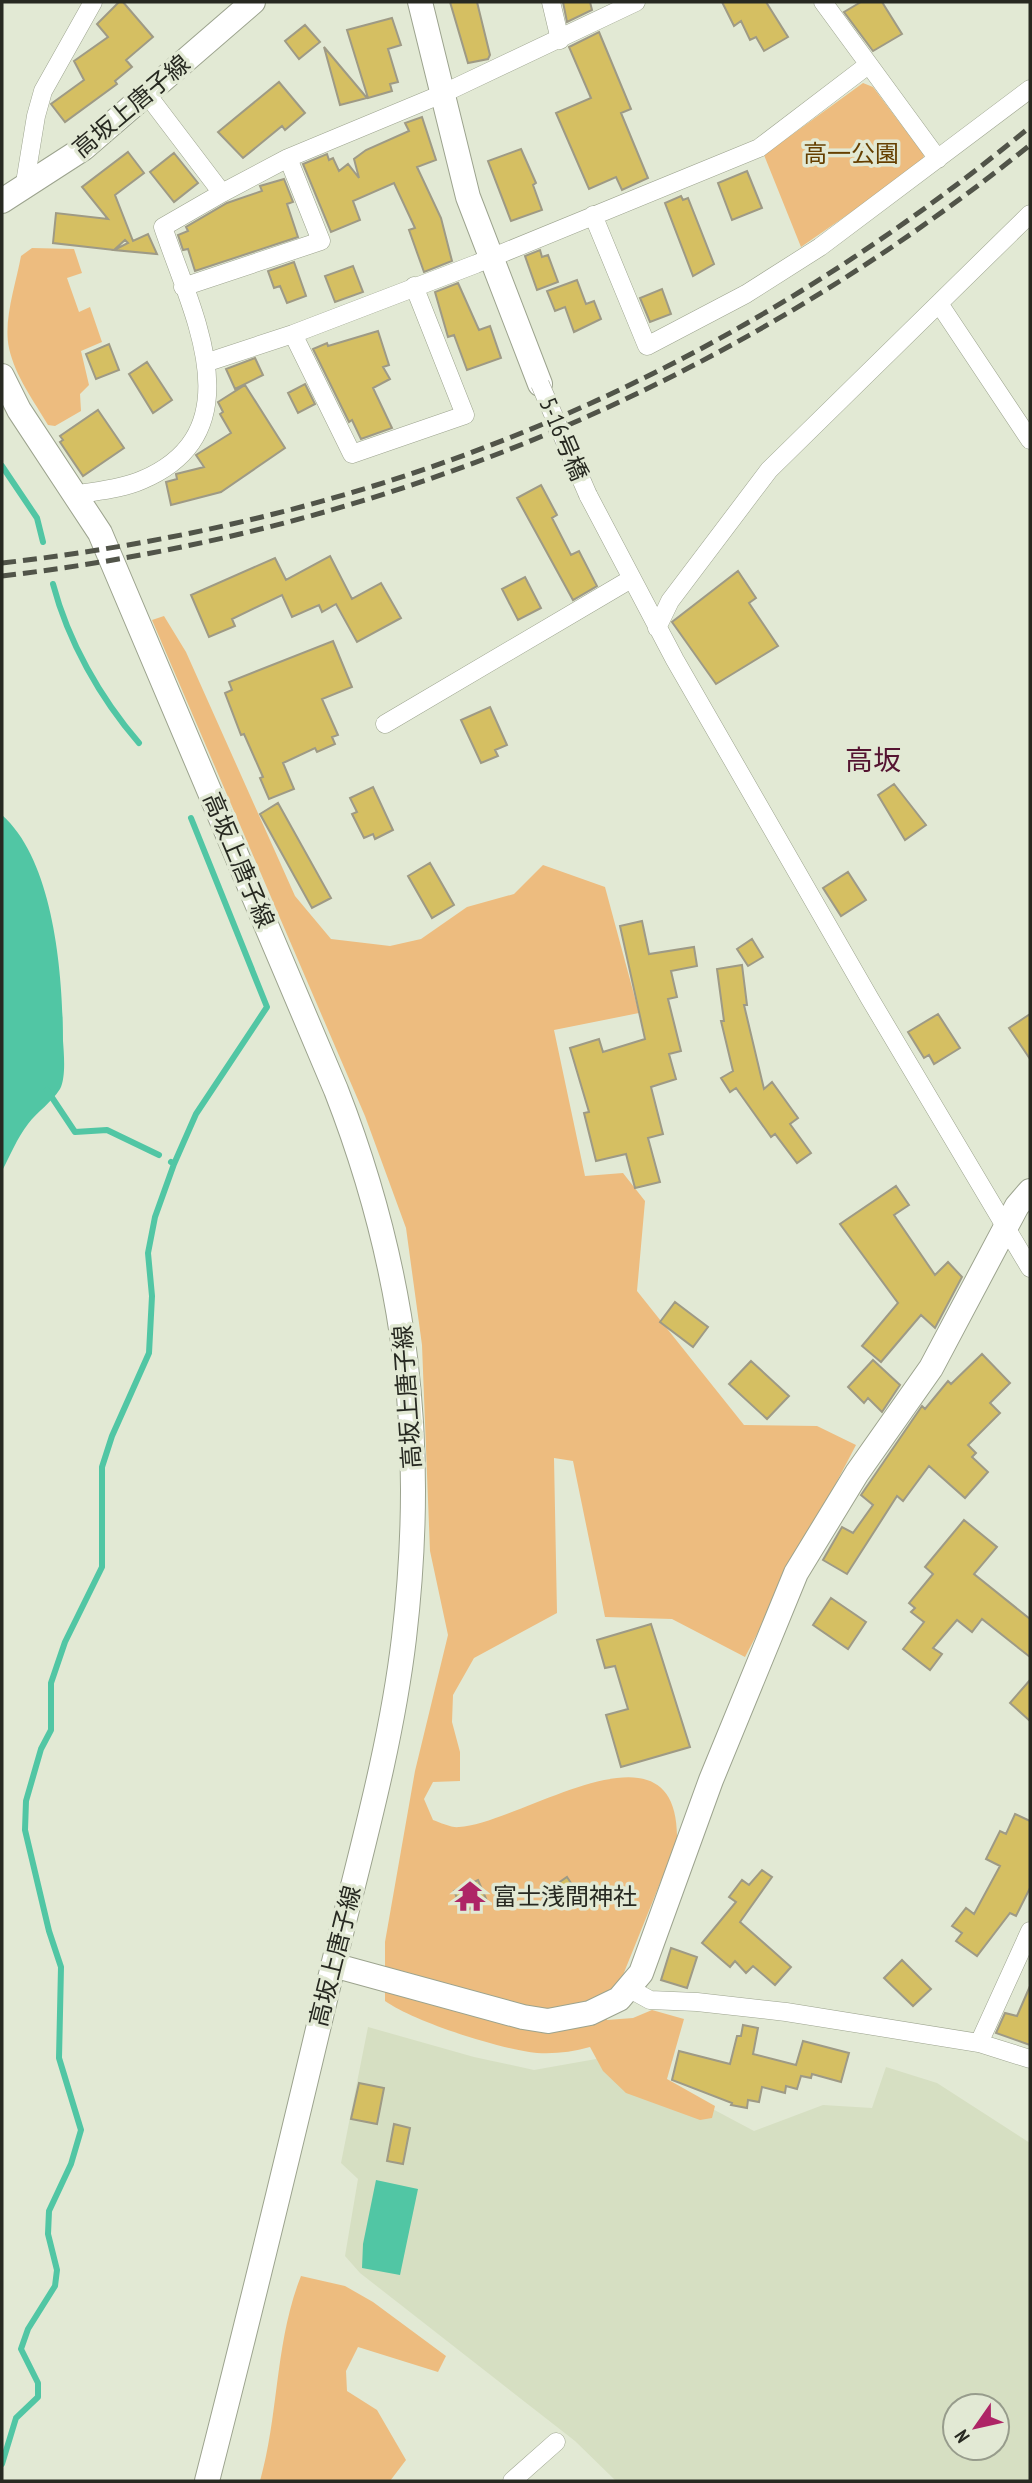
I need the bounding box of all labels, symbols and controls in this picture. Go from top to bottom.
street label: 高坂上唐子線 [66,48,196,164]
park label: 高一公園 [803,138,899,169]
street label: 5-16号橋 [533,393,595,485]
district label: 高坂 [845,741,901,778]
street label: 高坂上唐子線 [197,788,281,932]
street label: 高坂上唐子線 [387,1324,427,1470]
temple icon: 富士浅間神社 [453,1879,487,1913]
place label: 富士浅間神社 [493,1881,637,1912]
street label: 高坂上唐子線 [303,1882,367,2030]
north arrow [941,2392,1011,2462]
text: N [949,2426,975,2447]

